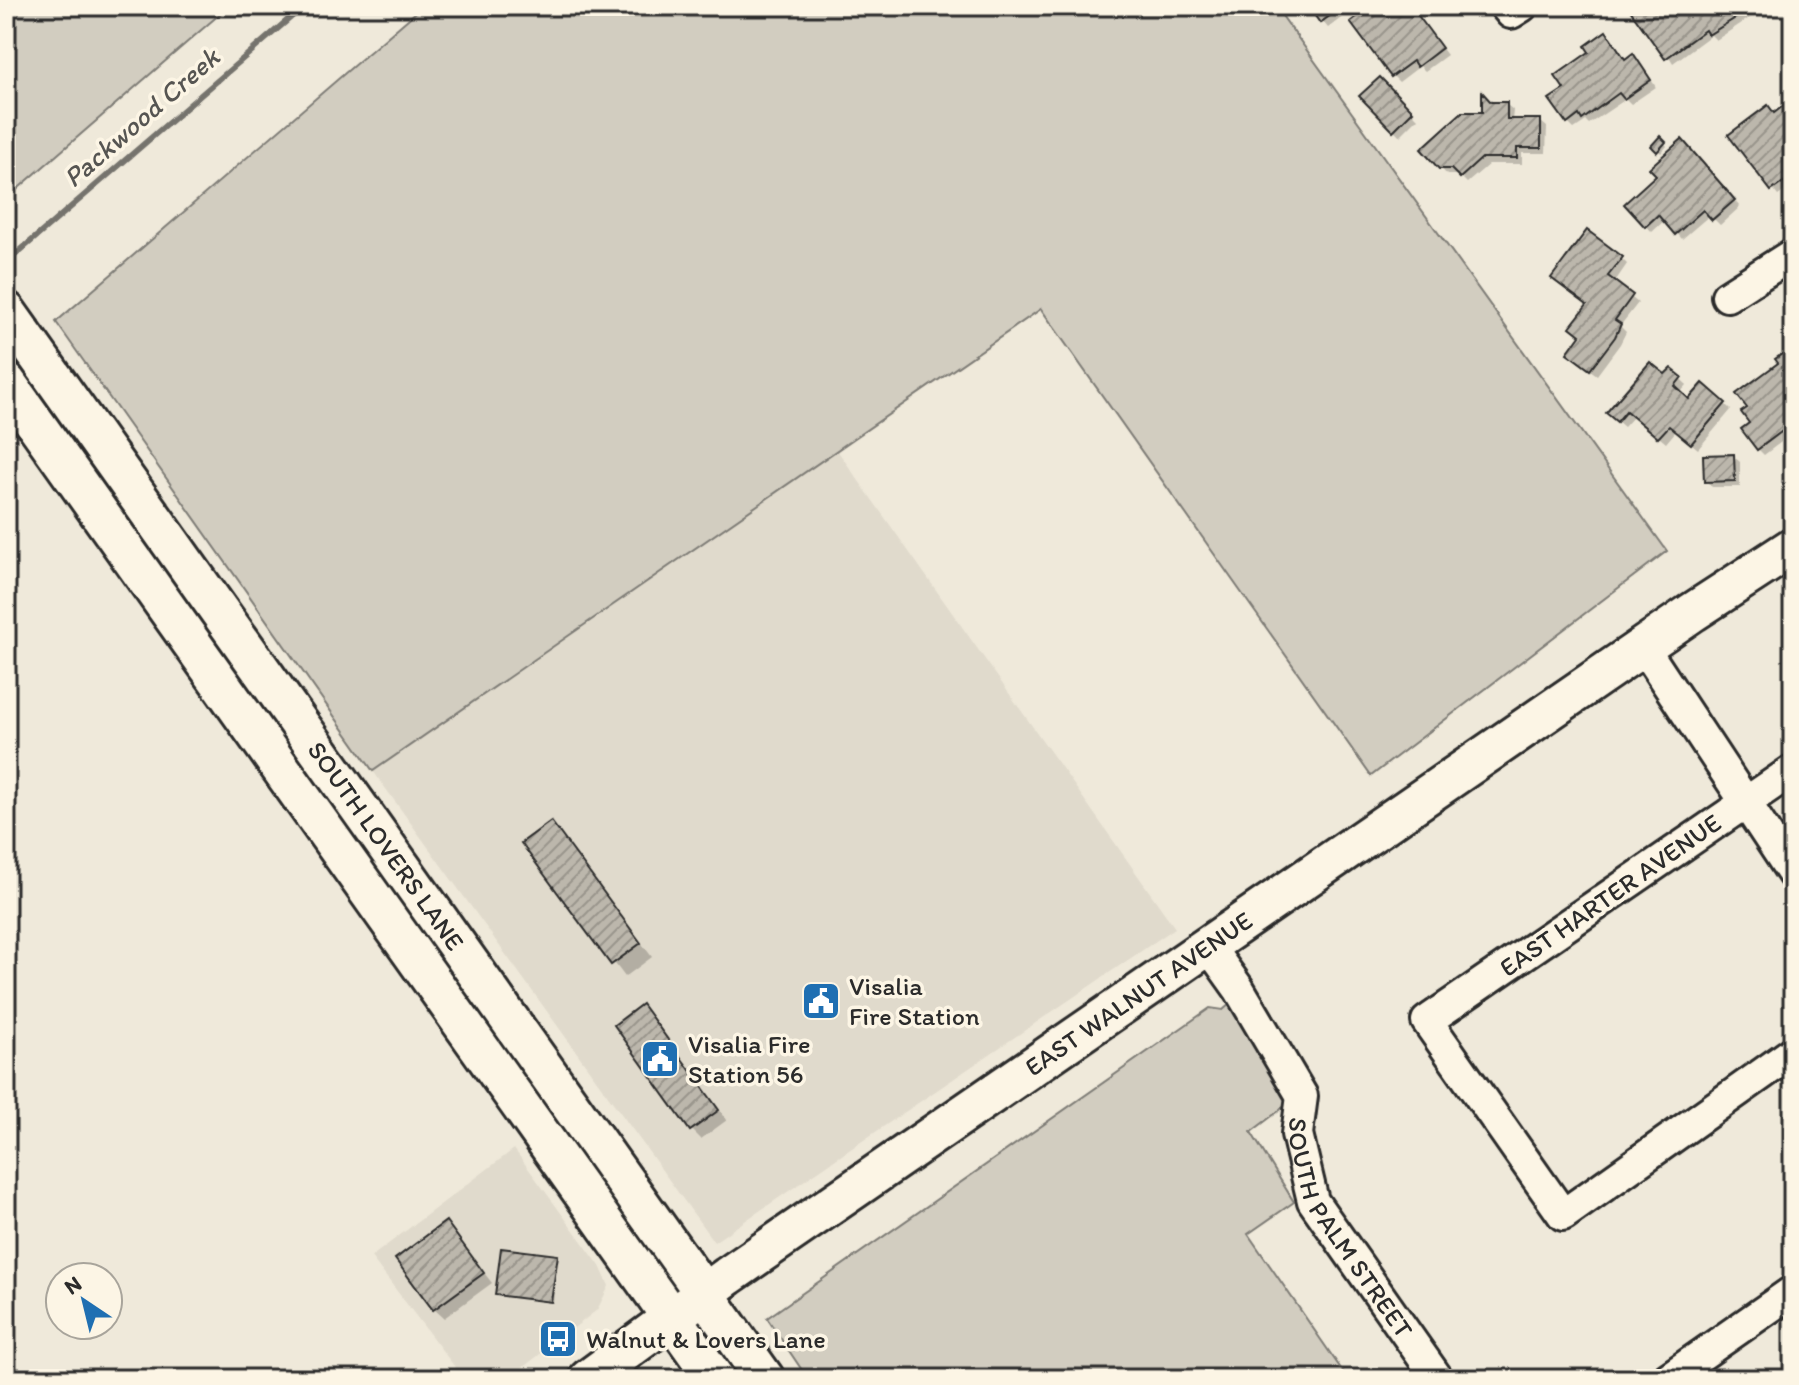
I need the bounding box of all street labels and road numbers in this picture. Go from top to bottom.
street label: SOUTH LOVERS LANE [301,735,471,956]
street label: EAST HARTER AVENUE [1493,806,1727,984]
street label: EAST WALNUT AVENUE [1019,904,1258,1083]
street label: SOUTH PALM STREET [1281,1116,1420,1344]

